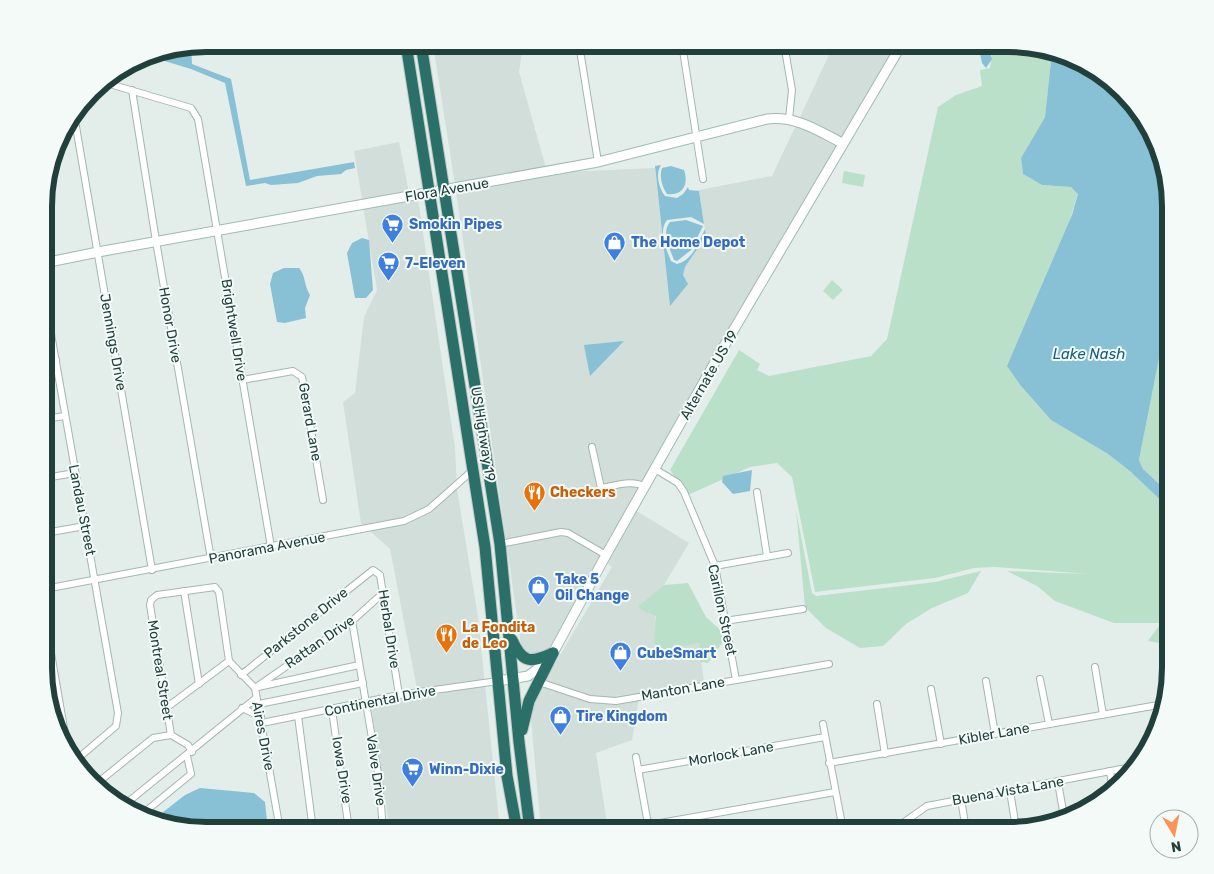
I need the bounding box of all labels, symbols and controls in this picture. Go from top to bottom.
street label: Flora Avenue [404,174,490,206]
supermarket icon: Smokin Pipes [381,212,405,243]
place label: Smokin Pipes [409,216,502,233]
shop icon: The Home Depot [603,230,627,261]
place label: The Home Depot [631,234,746,251]
supermarket icon: 7-Eleven [377,251,401,282]
place label: 7-Eleven [405,255,466,272]
street label: Brightwell Drive [218,278,250,382]
street label: Honor Drive [155,286,185,364]
street label: Jennings Drive [96,292,130,392]
street label: Alternate US 19 [676,327,742,423]
water label: Lake Nash [1053,345,1125,363]
street label: Gerard Lane [295,382,325,463]
street label: US Highway 19 [467,385,499,483]
street label: Landau Street [65,463,99,558]
restaurant icon: Checkers [522,480,546,511]
place label: Checkers [550,484,616,501]
street label: Panorama Avenue [207,528,327,568]
street label: Carillon Street [704,563,740,658]
place label: Take 5 Oil Change [555,571,629,604]
shop icon: Take 5 Oil Change [527,575,551,606]
street label: Parkstone Drive [261,584,352,662]
street label: Herbal Drive [374,588,404,670]
street label: Rattan Drive [282,612,358,672]
street label: Montreal Street [144,619,176,722]
place label: La Fondita de Leo [462,619,535,652]
restaurant icon: La Fondita de Leo [434,623,458,654]
shop icon: CubeSmart [609,641,633,672]
place label: CubeSmart [637,645,717,662]
street label: Manton Lane [640,673,726,705]
street label: Continental Drive [323,682,437,720]
street label: Aires Drive [248,700,278,772]
shop icon: Tire Kingdom [548,704,572,735]
place label: Tire Kingdom [576,708,668,725]
street label: Kibler Lane [957,719,1031,749]
street label: Valve Drive [363,733,389,807]
street label: Iowa Drive [328,735,356,805]
street label: Morlock Lane [687,738,775,770]
supermarket icon: Winn-Dixie [401,757,425,788]
place label: Winn-Dixie [429,761,504,778]
street label: Buena Vista Lane [951,773,1065,809]
north arrow [1149,809,1199,859]
text: N [1170,837,1183,856]

